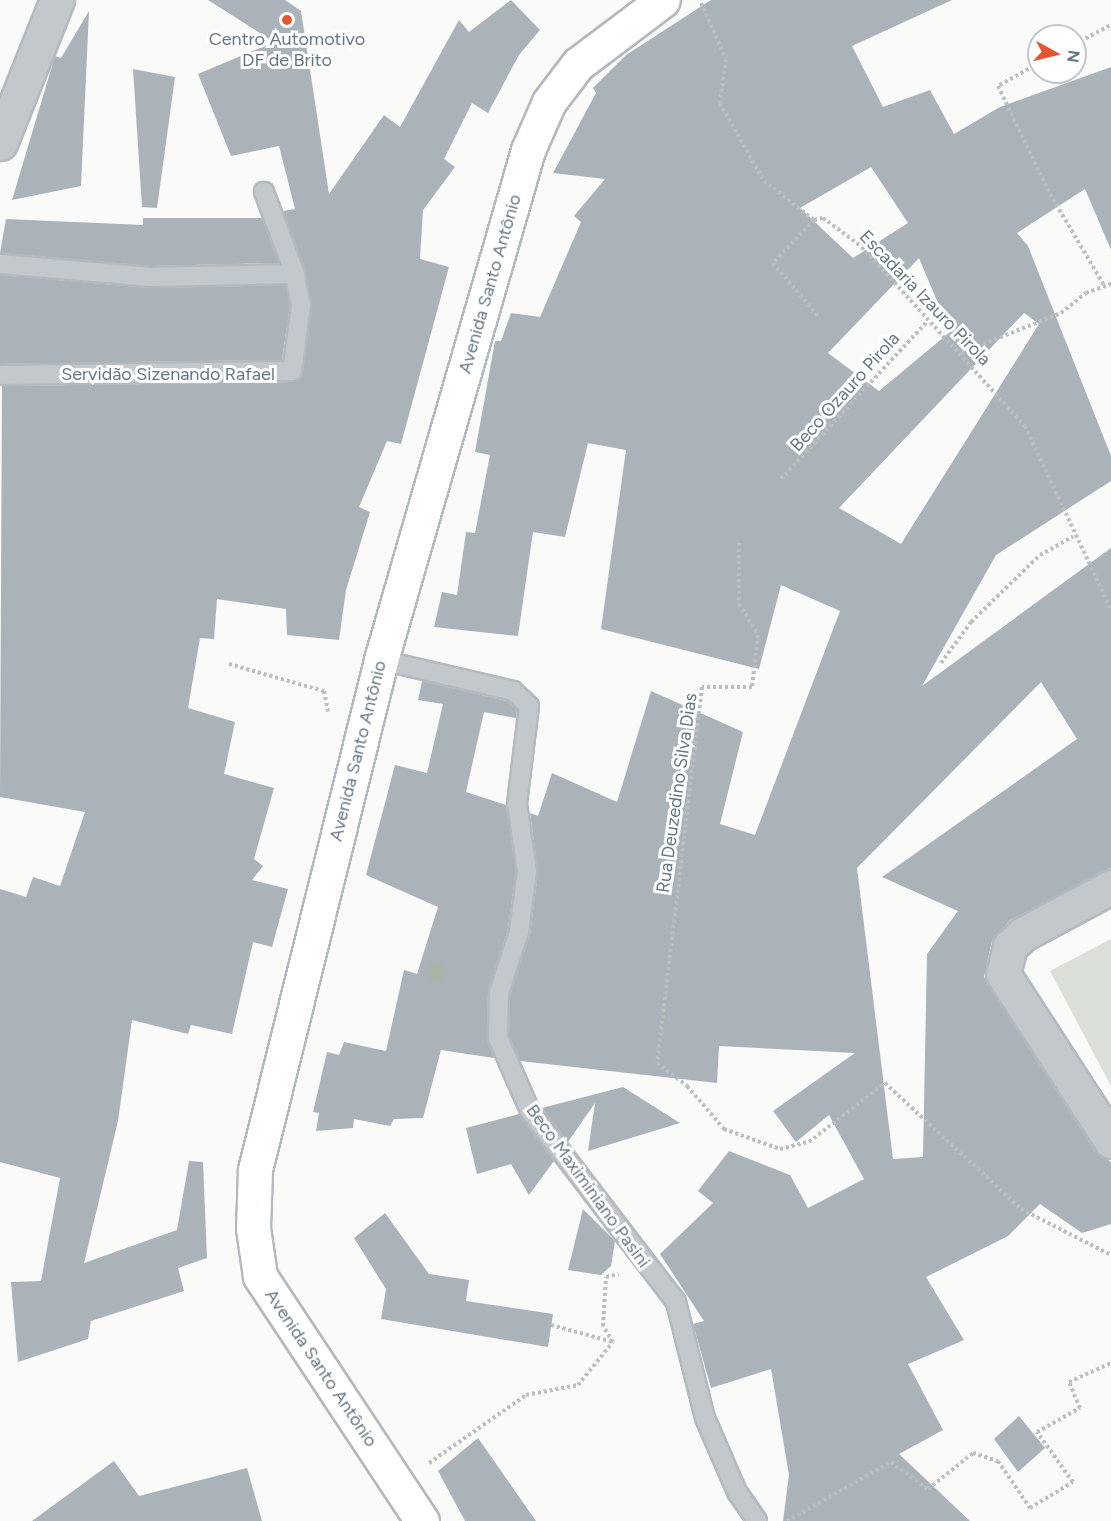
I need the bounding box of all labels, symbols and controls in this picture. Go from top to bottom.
marker: Centro Automotivo DF de Brito [280,13,294,27]
north arrow [1027,24,1087,84]
place label: Centro Automotivo DF de Brito [209,29,365,72]
text: N [1063,49,1084,64]
street label: Avenida Santo Antônio [454,192,526,376]
street label: Escadaria Izauro Pirola [855,226,995,370]
street label: Beco Ozauro Pirola [786,328,904,456]
street label: Servidão Sizenando Rafael [61,363,275,385]
street label: Avenida Santo Antônio [325,658,391,844]
street label: Rua Deuzedino Silva Dias [652,692,702,894]
street label: Beco Maximiniano Pasini [521,1100,655,1272]
street label: Avenida Santo Antônio [260,1285,382,1451]

